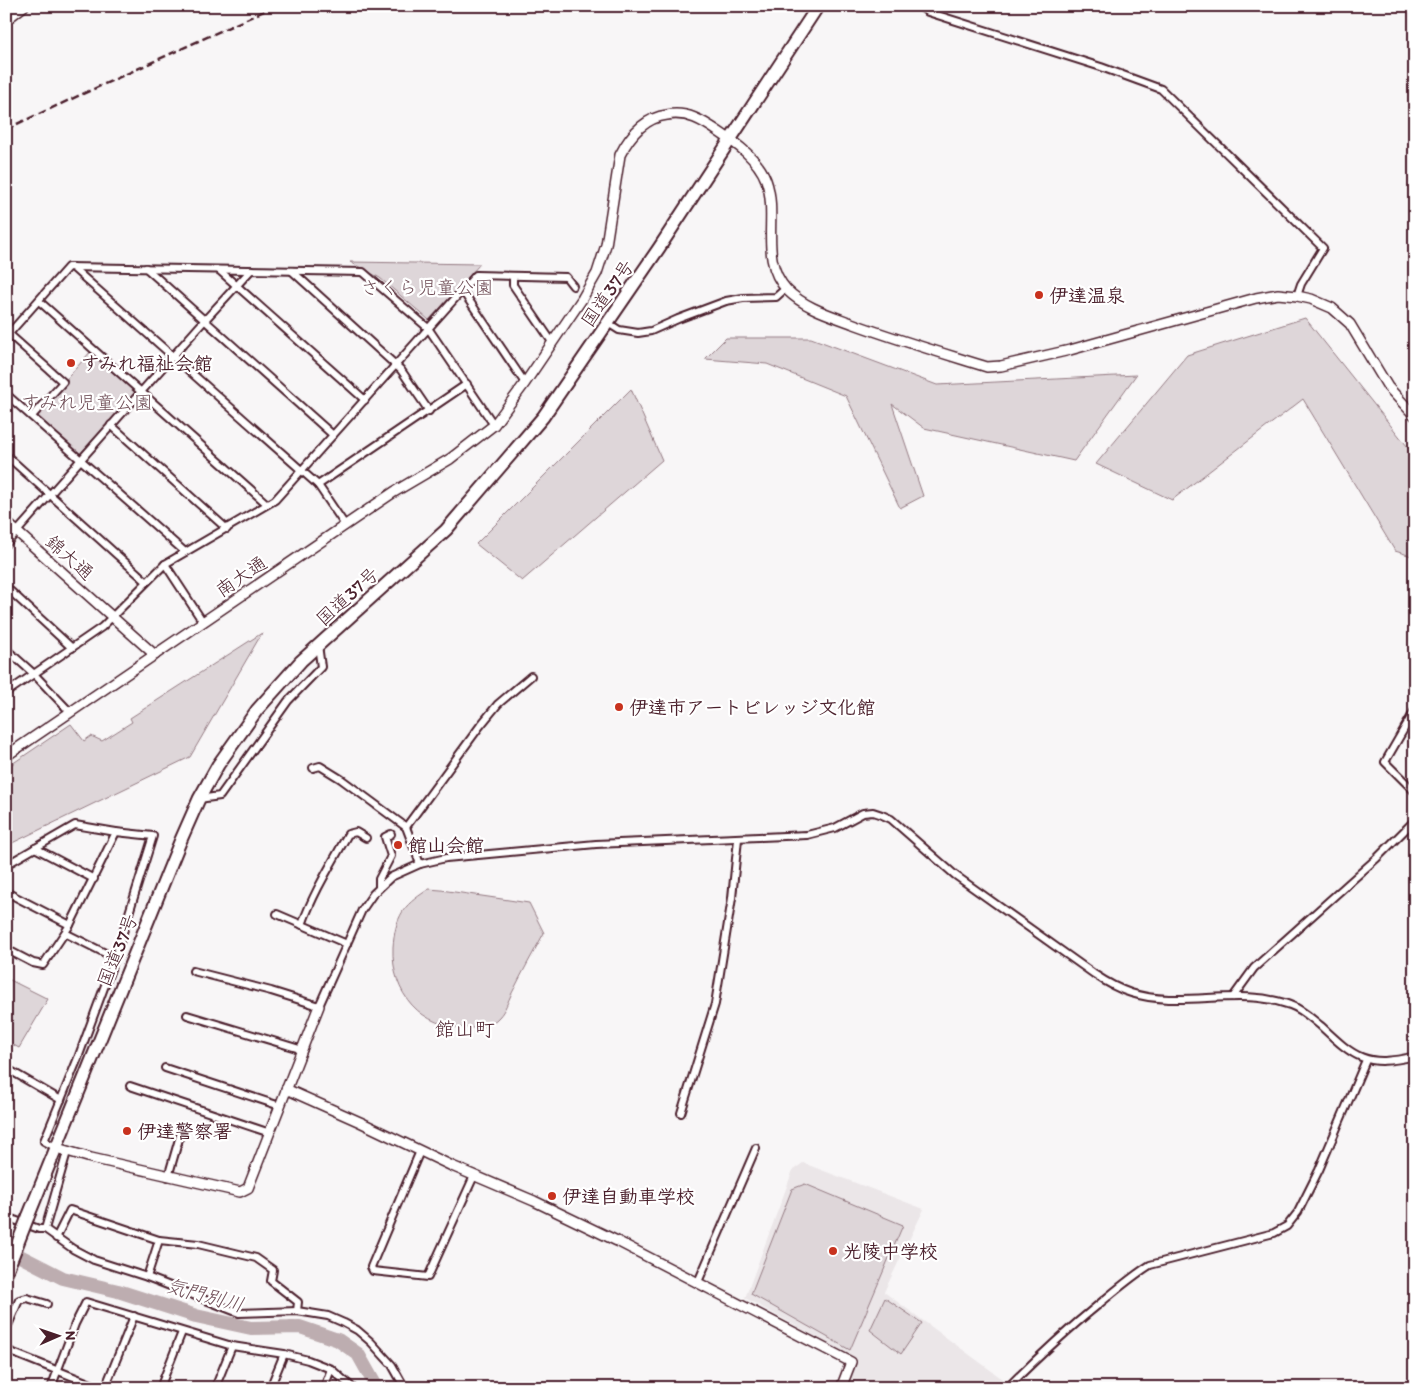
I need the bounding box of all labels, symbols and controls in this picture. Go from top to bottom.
street label: 国道37号 [576,255,639,331]
park label: さくら児童公園 [360,276,494,299]
place label: 伊達温泉 [1049,284,1125,307]
marker: 伊達温泉 [1033,289,1045,301]
place label: すみれ福祉会館 [81,352,212,375]
marker: すみれ福祉会館 [65,357,77,369]
park label: すみれ児童公園 [21,391,153,414]
street label: 錦大通 [41,530,99,585]
street label: 南大通 [211,551,271,602]
street label: 国道37号 [311,562,384,631]
place label: 伊達市アートビレッジ文化館 [629,696,875,719]
marker: 伊達市アートビレッジ文化館 [613,701,625,713]
place label: 館山会館 [408,834,484,857]
marker: 館山会館 [392,839,404,851]
street label: 国道37号 [92,910,143,990]
district label: 館山町 [435,1017,495,1041]
place label: 伊達警察署 [137,1120,232,1143]
marker: 伊達警察署 [121,1125,133,1137]
place label: 伊達自動車学校 [562,1185,695,1208]
marker: 伊達自動車学校 [546,1190,558,1202]
place label: 光陵中学校 [843,1240,938,1263]
marker: 光陵中学校 [827,1245,839,1257]
water label: 気門別川 [163,1273,247,1317]
north arrow [32,1312,82,1362]
text: N [62,1331,79,1341]

